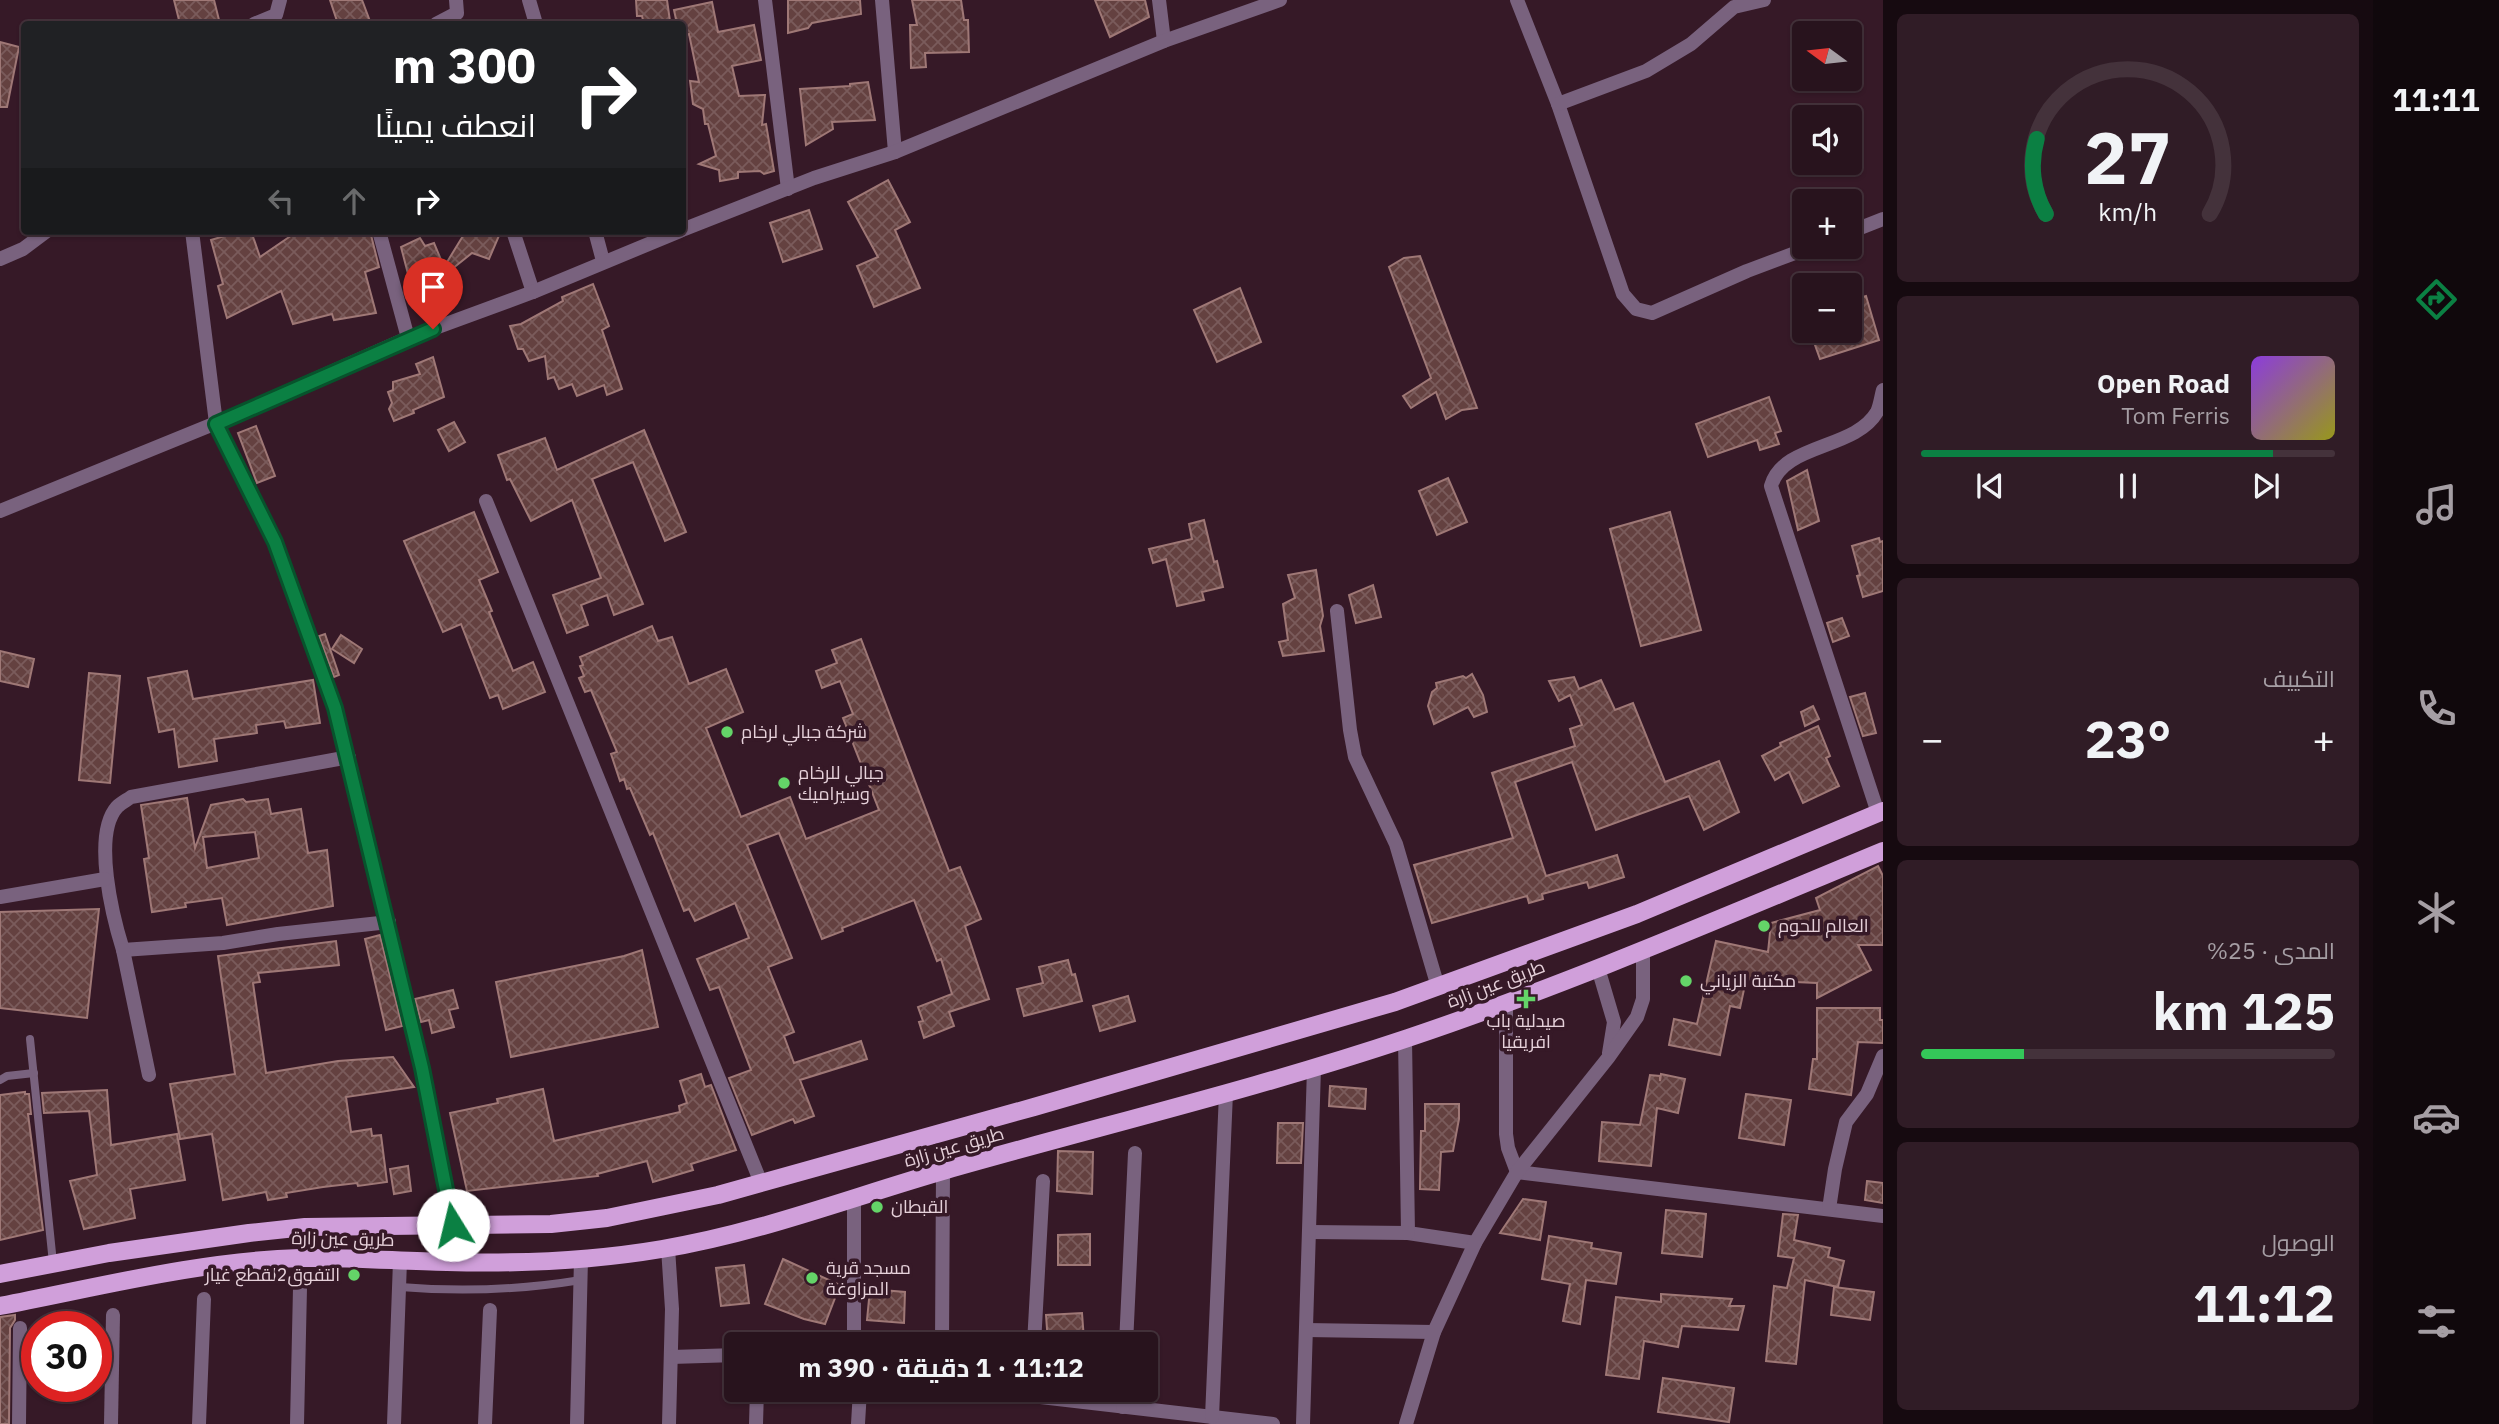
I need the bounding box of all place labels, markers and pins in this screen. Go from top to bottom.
pin [403,257,463,329]
place label: شركة جبالي لرخام [741,720,867,746]
marker: شركة جبالي لرخام [719,724,735,740]
place label: جبالي للرخام وسيراميك [798,761,884,805]
marker: جبالي للرخام وسيراميك [776,775,792,791]
place label: العالم للحوم [1778,914,1869,938]
marker: العالم للحوم [1756,918,1772,934]
place label: مكتبة الزياني [1700,969,1796,995]
marker: مكتبة الزياني [1678,973,1694,989]
marker: صيدلية باب افريقيا [1518,991,1534,1007]
place label: صيدلية باب افريقيا [1487,1009,1565,1053]
place label: القبطان [891,1195,948,1218]
marker: القبطان [869,1199,885,1215]
place label: مسجد قرية المزاوغة [826,1256,911,1300]
place label: التفوق2لقطع غيار [204,1263,340,1287]
marker: التفوق2لقطع غيار [346,1267,362,1283]
marker: مسجد قرية المزاوغة [804,1270,820,1286]

